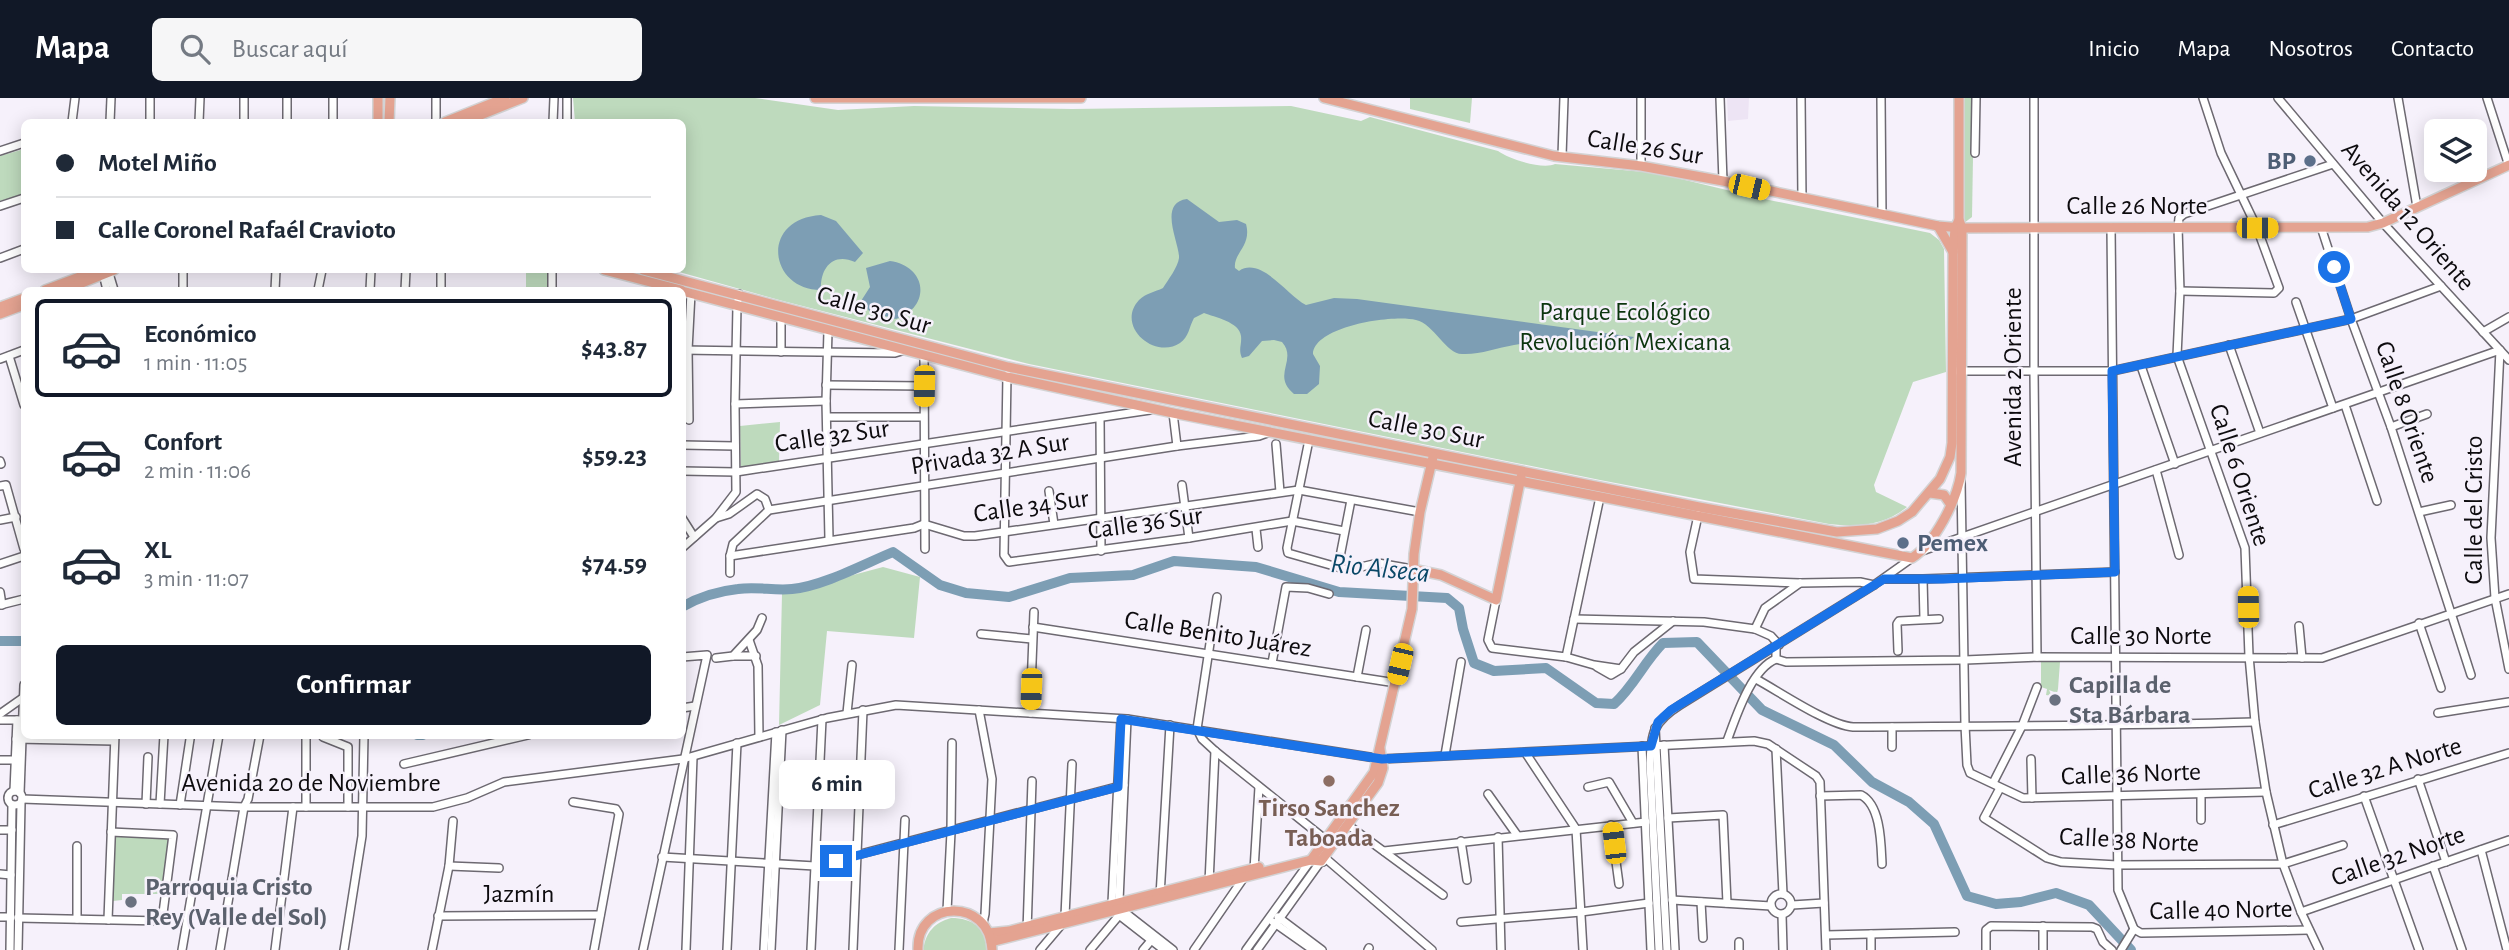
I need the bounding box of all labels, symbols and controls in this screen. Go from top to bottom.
search box [152,18,642,81]
icon: search [176,30,214,68]
text: Mapa [35,32,110,65]
text: Buscar aquí [232,36,348,62]
text: Inicio [2088,37,2139,61]
text: Mapa [2177,37,2231,61]
text: Nosotros [2269,37,2353,61]
text: Contacto [2391,37,2474,61]
map controls [2424,119,2487,182]
button: layers [2424,119,2487,182]
street label: Calle 26 Sur [1585,125,1705,169]
street label: Avenida 12 Oriente [2336,136,2480,296]
place label: BP [2267,148,2296,174]
text: Motel Miño [98,150,217,176]
marker: BP [2302,153,2318,169]
car [1727,172,1772,202]
street label: Calle 26 Norte [2066,193,2208,219]
text: Calle Coronel Rafaél Cravioto [98,217,396,243]
car [2237,218,2279,239]
route start [2318,251,2350,283]
street label: Calle 30 Sur [814,281,934,339]
street label: Avenida 2 Oriente [2000,287,2026,467]
park label: Parque Ecológico Revolución Mexicana [1519,299,1731,355]
icon: car [60,317,123,380]
text: Económico [144,321,257,347]
text: $43.87 [581,335,647,361]
street label: Calle 8 Oriente [2371,338,2443,486]
text: 1 min · 11:05 [144,352,247,375]
car [914,365,935,407]
street label: Calle 6 Oriente [2205,401,2275,549]
street label: Calle 30 Sur [1366,405,1487,453]
street label: Calle 32 Sur [773,415,891,457]
icon: car [60,425,123,488]
text: Confort [144,429,222,455]
street label: Privada 32 A Sur [909,429,1072,479]
street label: Calle del Cristo [2461,436,2487,584]
text: $59.23 [582,443,647,469]
text: 2 min · 11:06 [144,460,251,483]
street label: Calle 34 Sur [972,485,1091,527]
street label: Calle 36 Sur [1086,502,1205,544]
place label: Pemex [1917,530,1988,556]
icon: car [60,533,123,596]
marker: Pemex [1895,535,1911,551]
text: XL [144,537,171,563]
water label: Rio Alseca [1329,550,1431,588]
text: $74.59 [581,551,647,577]
text: 3 min · 11:07 [144,568,249,591]
car [2238,586,2259,628]
street label: Calle Benito Juárez [1123,606,1313,662]
street label: Calle 30 Norte [2070,623,2212,649]
car [1386,641,1415,687]
button: Confirmar [56,645,651,725]
car [1020,668,1043,710]
place label: Capilla de Sta Bárbara [2069,672,2191,728]
marker: Capilla de Sta Bárbara [2047,692,2063,708]
street label: Calle 32 A Norte [2305,732,2465,804]
street label: Calle 36 Norte [2061,759,2201,789]
callout: 6 min [778,760,894,808]
street label: Avenida 20 de Noviembre [181,770,441,796]
text: 6 min [811,773,863,796]
marker: Tirso Sanchez Taboada [1321,773,1337,789]
place label: Tirso Sanchez Taboada [1258,795,1400,851]
car [1602,821,1627,865]
street label: Calle 32 Norte [2328,821,2468,891]
street label: Calle 38 Norte [2058,823,2200,857]
route end [820,845,852,877]
place label: Parroquia Cristo Rey (Valle del Sol) [145,874,328,930]
street label: Jazmín [484,881,554,907]
marker: Parroquia Cristo Rey (Valle del Sol) [123,894,139,910]
street label: Calle 40 Norte [2149,896,2293,924]

